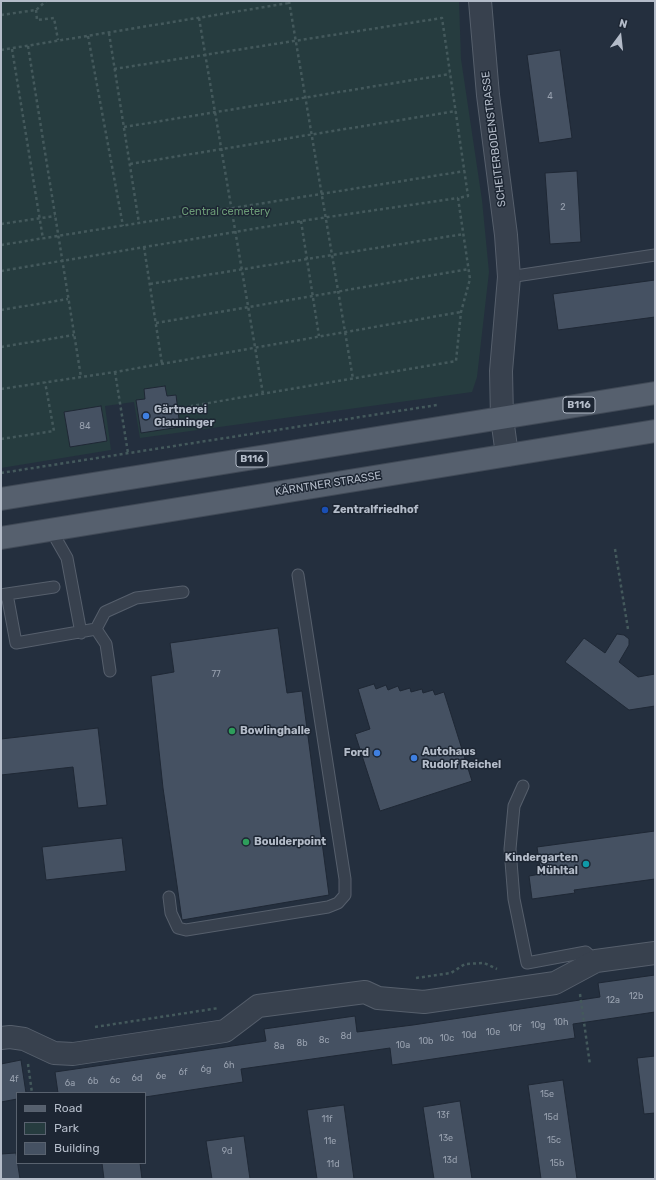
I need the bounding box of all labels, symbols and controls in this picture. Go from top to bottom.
north arrow [600,16,640,56]
text: N [618,17,629,31]
street label: SCHEITERBODENSTRASSE [479,70,509,208]
house number: 4 [547,91,553,101]
house number: 2 [560,202,566,212]
park label: Central cemetery [182,205,270,219]
road number: B116 [563,397,595,413]
place label: Gärtnerei Glauninger [154,403,214,429]
marker: Gärtnerei Glauninger [141,411,151,421]
house number: 84 [79,421,91,431]
road number: B116 [236,451,268,467]
street label: KÄRNTNER STRASSE [274,469,382,499]
place label: Zentralfriedhof [333,503,418,517]
marker: Zentralfriedhof [320,505,330,515]
house number: 77 [211,669,221,679]
place label: Bowlinghalle [240,724,310,738]
marker: Bowlinghalle [227,726,237,736]
place label: Autohaus Rudolf Reichel [422,745,501,771]
place label: Ford [344,746,369,760]
marker: Ford [372,748,382,758]
marker: Autohaus Rudolf Reichel [409,753,419,763]
place label: Boulderpoint [254,835,326,849]
marker: Boulderpoint [241,837,251,847]
place label: Kindergarten Mühltal [505,851,578,877]
marker: Kindergarten Mühltal [581,859,591,869]
house number: 12b [629,991,643,1001]
house number: 12a [606,995,620,1005]
house number: 10h [553,1017,569,1027]
house number: 10g [531,1020,545,1030]
house number: 10f [508,1023,522,1033]
house number: 10e [486,1027,500,1037]
house number: 10d [462,1030,476,1040]
house number: 8d [340,1031,352,1041]
house number: 10c [440,1033,454,1043]
house number: 8c [319,1035,329,1045]
house number: 10b [419,1036,433,1046]
house number: 8b [296,1038,308,1048]
house number: 10a [396,1040,410,1050]
house number: 8a [274,1041,284,1051]
house number: 6h [224,1060,234,1070]
house number: 6g [201,1064,211,1074]
house number: 6f [179,1067,187,1077]
house number: 6e [156,1071,166,1081]
house number: 6d [132,1073,142,1083]
house number: 4f [9,1074,19,1084]
house number: 6c [110,1075,120,1085]
house number: 6b [88,1076,98,1086]
house number: 6a [65,1078,75,1088]
house number: 15e [540,1089,554,1099]
legend [16,1092,146,1164]
text: Road [54,1101,82,1115]
house number: 13f [437,1110,449,1120]
house number: 15d [544,1112,558,1122]
house number: 11f [321,1114,333,1124]
text: Park [54,1121,79,1135]
house number: 13e [439,1133,453,1143]
house number: 15c [547,1135,561,1145]
house number: 11e [324,1136,336,1146]
text: Building [54,1141,100,1155]
house number: 9d [222,1146,232,1156]
house number: 13d [443,1155,457,1165]
house number: 15b [550,1158,564,1168]
house number: 11d [326,1159,340,1169]

